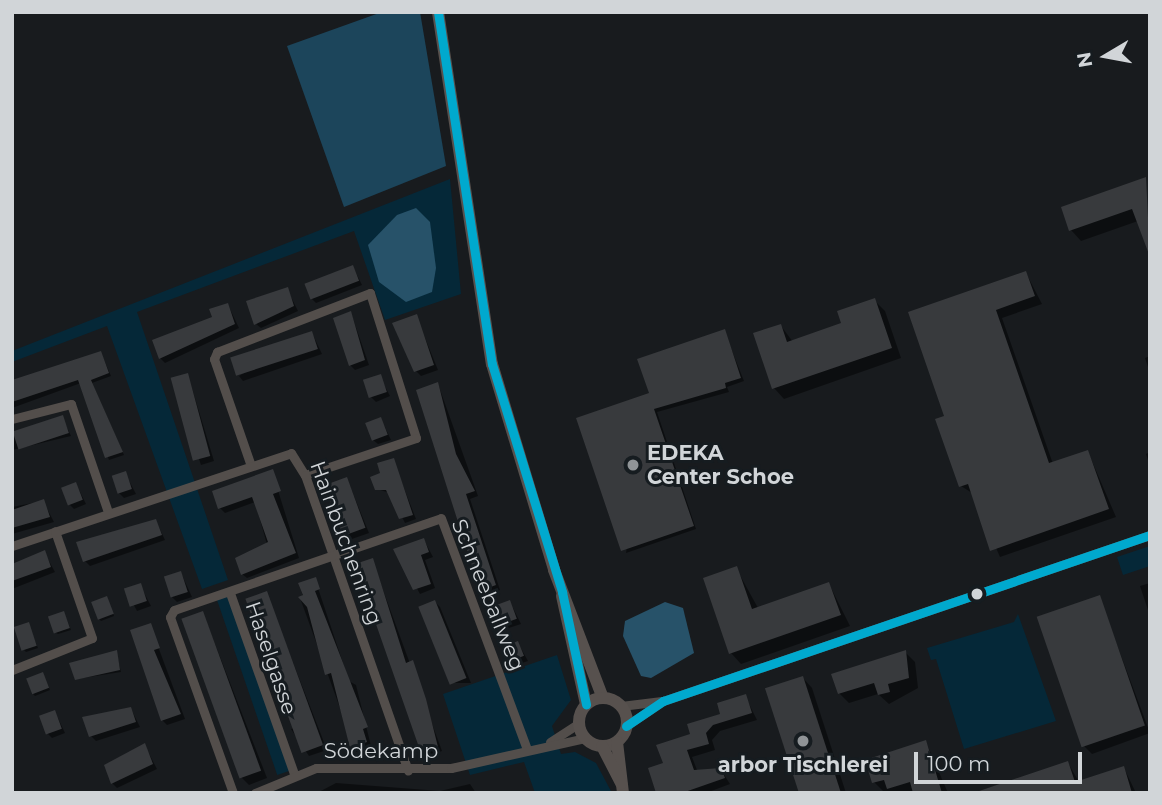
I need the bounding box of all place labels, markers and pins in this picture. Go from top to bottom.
place label: EDEKA Center Schoe [647,440,794,490]
marker: EDEKA Center Schoe [625,457,641,473]
unlabelled marker [970,587,984,601]
marker: arbor Tischlerei [795,733,811,749]
place label: arbor Tischlerei [718,752,888,778]

